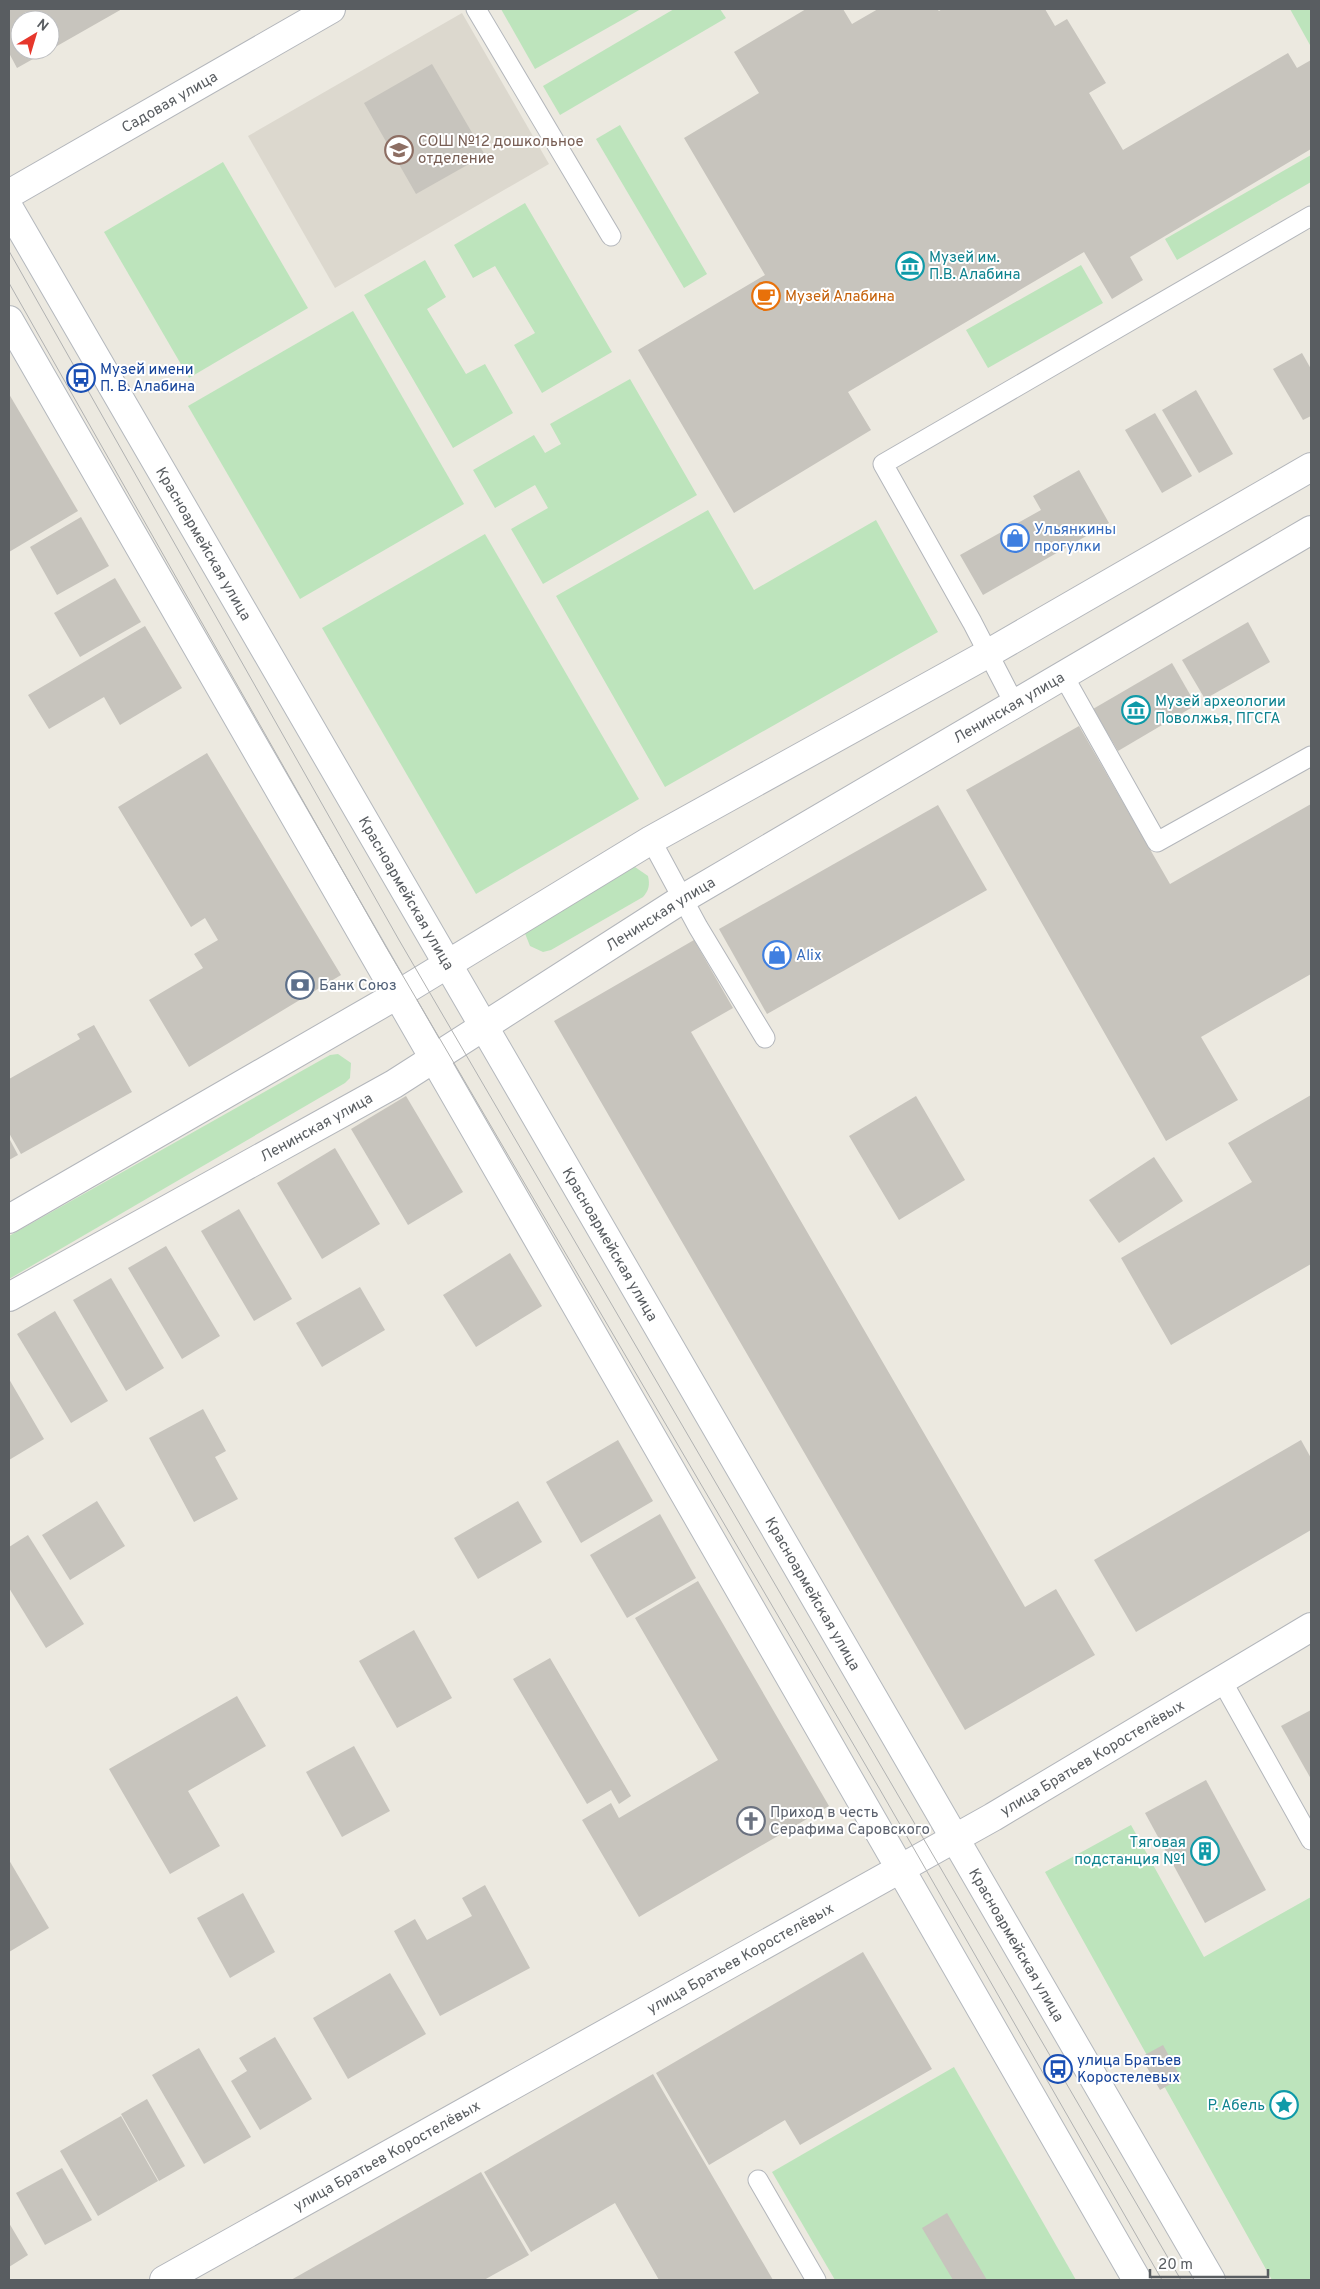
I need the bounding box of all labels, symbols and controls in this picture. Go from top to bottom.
north arrow [10,10,60,60]
text: N [33,16,51,36]
street label: Садовая улица [119,68,222,138]
place label: СОШ №12 дошкольное отделение [418,133,583,169]
school or university icon: СОШ №12 дошкольное отделение [384,135,414,165]
place label: Музей им. П.В. Алабина [929,249,1020,285]
museum icon: Музей им. П.В. Алабина [895,251,925,281]
cafe icon: Музей Алабина [751,281,781,311]
place label: Музей Алабина [785,288,895,307]
place label: Музей имени П. В. Алабина [100,361,195,397]
bus stop icon: Музей имени П. В. Алабина [66,363,96,393]
street label: Красноармейская улица [150,464,254,625]
place label: Ульянкины прогулки [1034,521,1116,557]
shop icon: Ульянкины прогулки [1000,523,1030,553]
street label: Ленинская улица [950,669,1069,749]
place label: Музей археологии Поволжья, ПГСГА [1155,693,1286,729]
museum icon: Музей археологии Поволжья, ПГСГА [1121,695,1151,725]
street label: Красноармейская улица [353,814,457,974]
street label: Ленинская улица [603,874,719,957]
shop icon: Alix [762,940,792,970]
place label: Alix [796,947,822,966]
bank icon: Банк Союз [285,970,315,1000]
place label: Банк Союз [319,977,397,996]
street label: Ленинская улица [257,1090,377,1167]
street label: Красноармейская улица [557,1165,661,1325]
street label: Красноармейская улица [760,1514,864,1675]
street label: улица Братьев Коростелёвых [997,1697,1189,1821]
place label: Приход в честь Серафима Саровского [770,1804,930,1840]
church icon: Приход в честь Серафима Саровского [736,1806,766,1836]
place label: Тяговая подстанция №1 [1074,1834,1186,1870]
building icon: Тяговая подстанция №1 [1190,1836,1220,1866]
street label: Красноармейская улица [963,1865,1067,2026]
street label: улица Братьев Коростелёвых [644,1900,838,2019]
place label: улица Братьев Коростелевых [1077,2052,1181,2088]
bus stop icon: улица Братьев Коростелевых [1043,2054,1073,2084]
place icon: Р. Абель [1269,2090,1299,2120]
street label: улица Братьев Коростелёвых [291,2097,484,2217]
place label: Р. Абель [1207,2097,1265,2116]
scale bar [1150,2246,1268,2278]
text: 20 m [1158,2256,1193,2275]

